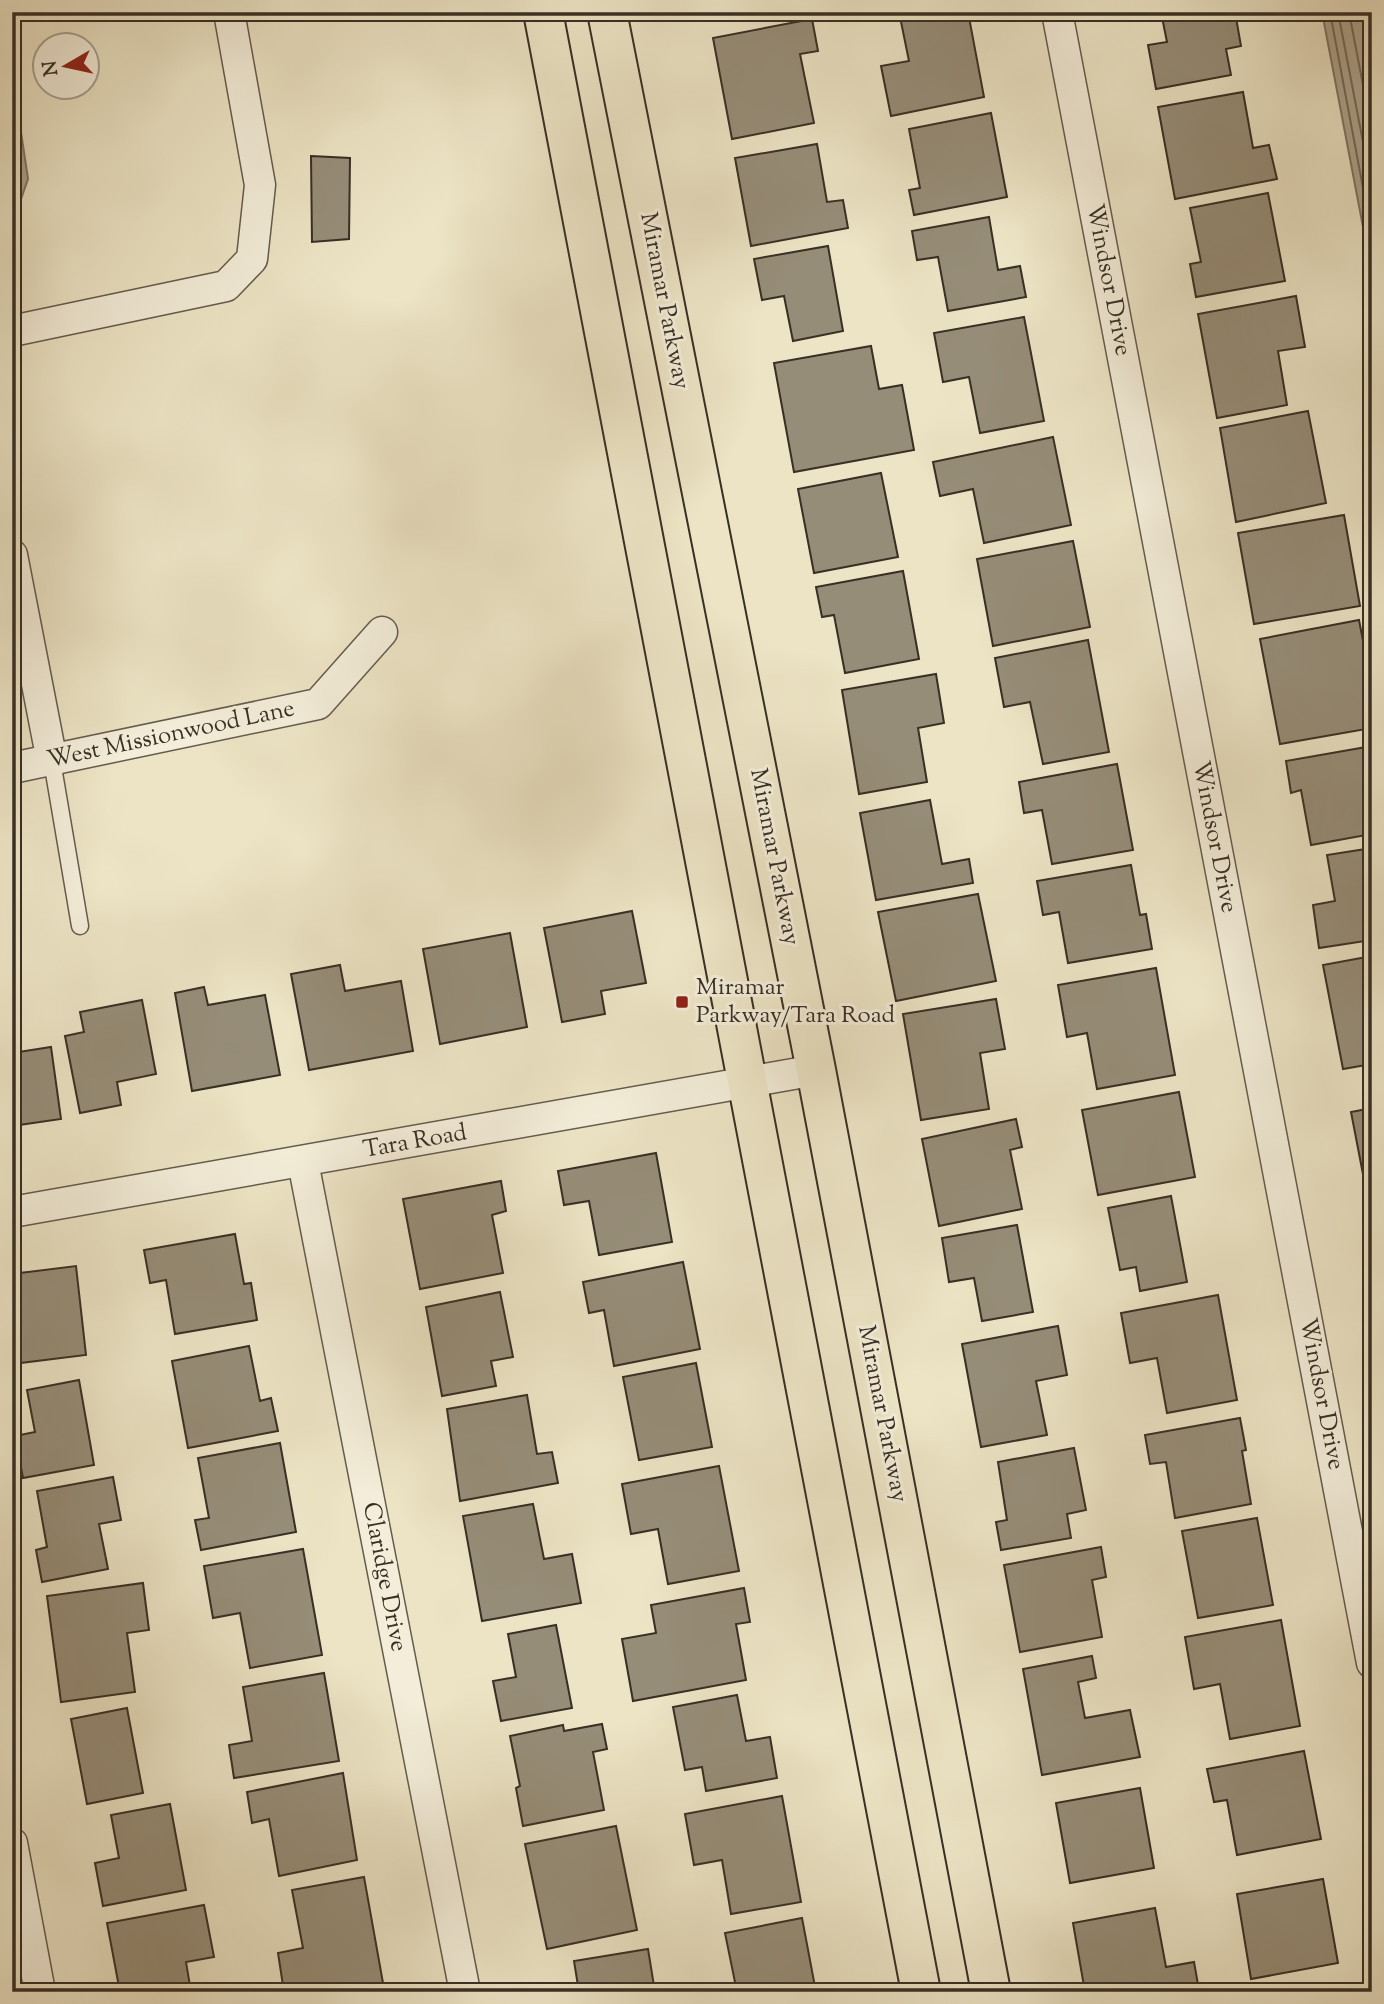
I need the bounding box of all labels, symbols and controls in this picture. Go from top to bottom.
north arrow [32,32,102,102]
text: N [37,59,66,78]
street label: Windsor Drive [1077,201,1139,359]
street label: Miramar Parkway [630,210,698,392]
street label: West Missionwood Lane [44,692,298,778]
street label: Windsor Drive [1183,758,1245,916]
street label: Miramar Parkway [740,766,808,948]
place label: Miramar Parkway/Tara Road [696,971,895,1033]
marker: Miramar Parkway/Tara Road [674,994,690,1010]
street label: Tara Road [361,1116,470,1168]
street label: Windsor Drive [1290,1315,1352,1473]
street label: Miramar Parkway [848,1323,916,1505]
street label: Claridge Drive [353,1499,415,1655]

